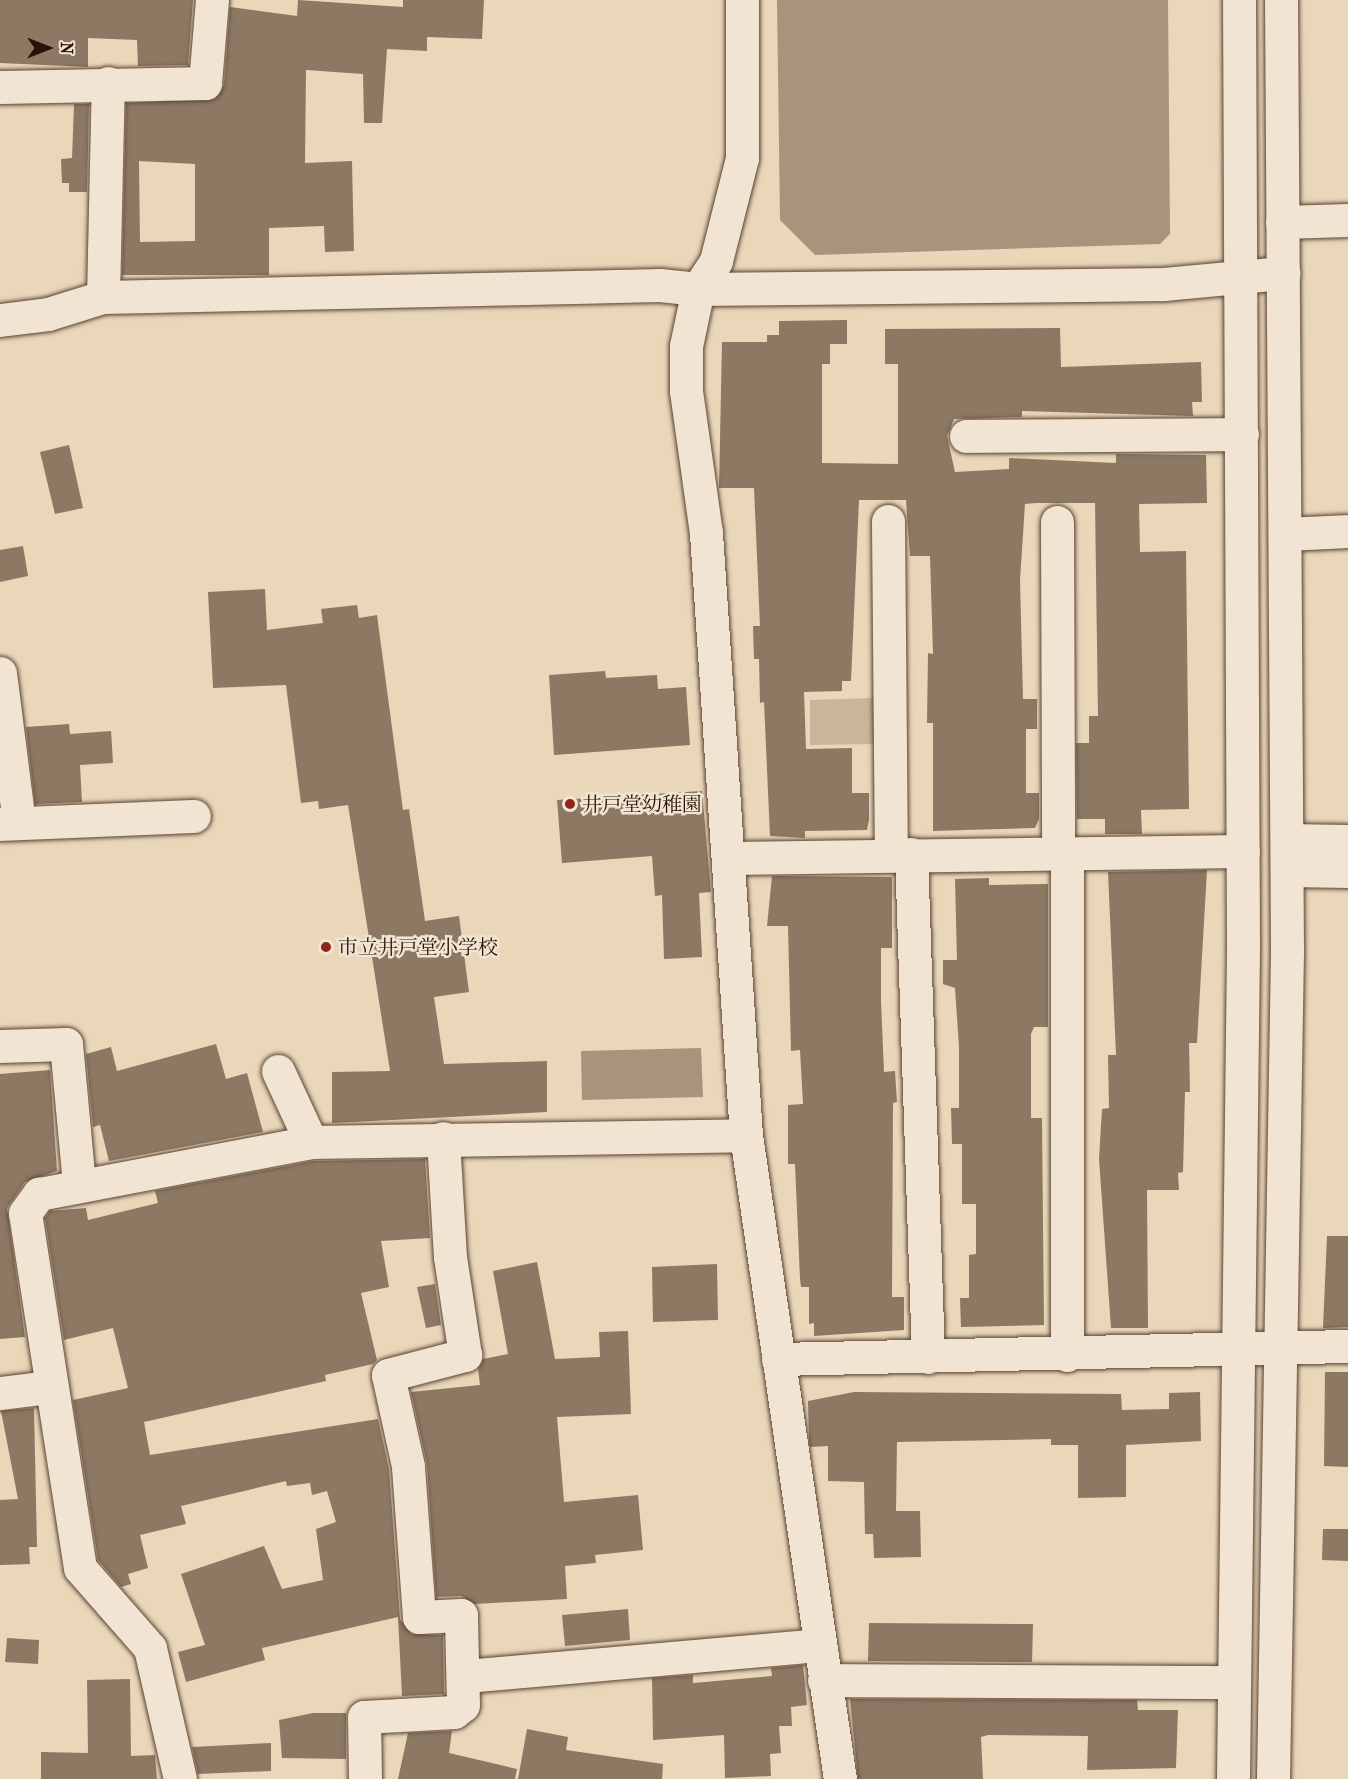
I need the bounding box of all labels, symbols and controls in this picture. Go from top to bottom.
north arrow [18,18,78,78]
text: N [57,42,76,54]
place label: 井戸堂幼稚園 [582,792,702,816]
marker: 井戸堂幼稚園 [563,797,577,811]
place label: 市立井戸堂小学校 [338,935,498,959]
marker: 市立井戸堂小学校 [319,940,333,954]

